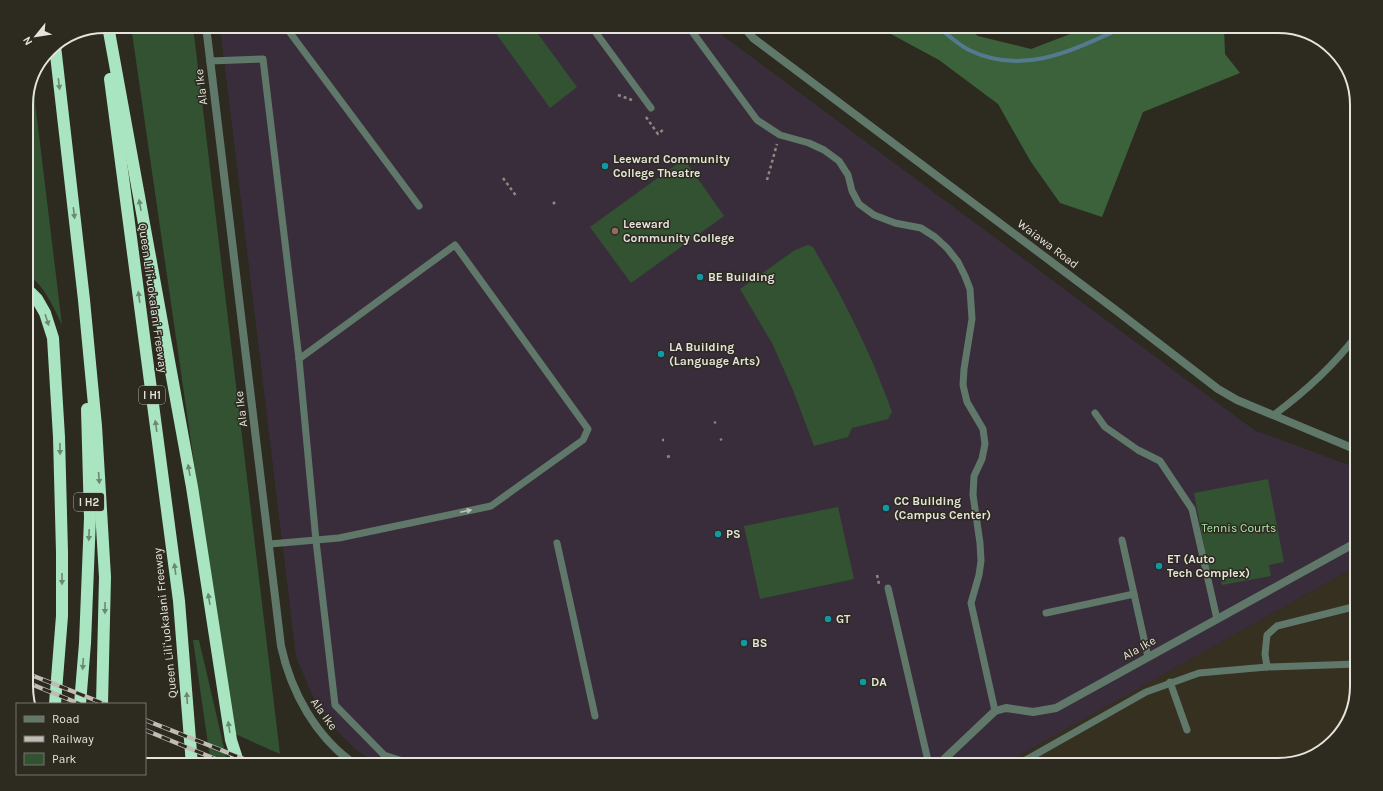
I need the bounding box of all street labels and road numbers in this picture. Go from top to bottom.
street label: Ala Ike [192,68,210,106]
street label: Waiawa Road [1015,216,1081,272]
street label: Queen Liliʻuokalani Freeway [136,222,170,374]
road number: I H1 [139,386,165,404]
street label: Ala Ike [232,390,250,428]
road number: I H2 [74,493,104,511]
street label: Queen Liliʻuokalani Freeway [150,547,180,699]
street label: Ala Ike [1120,633,1158,663]
street label: Ala Ike [308,695,340,733]

